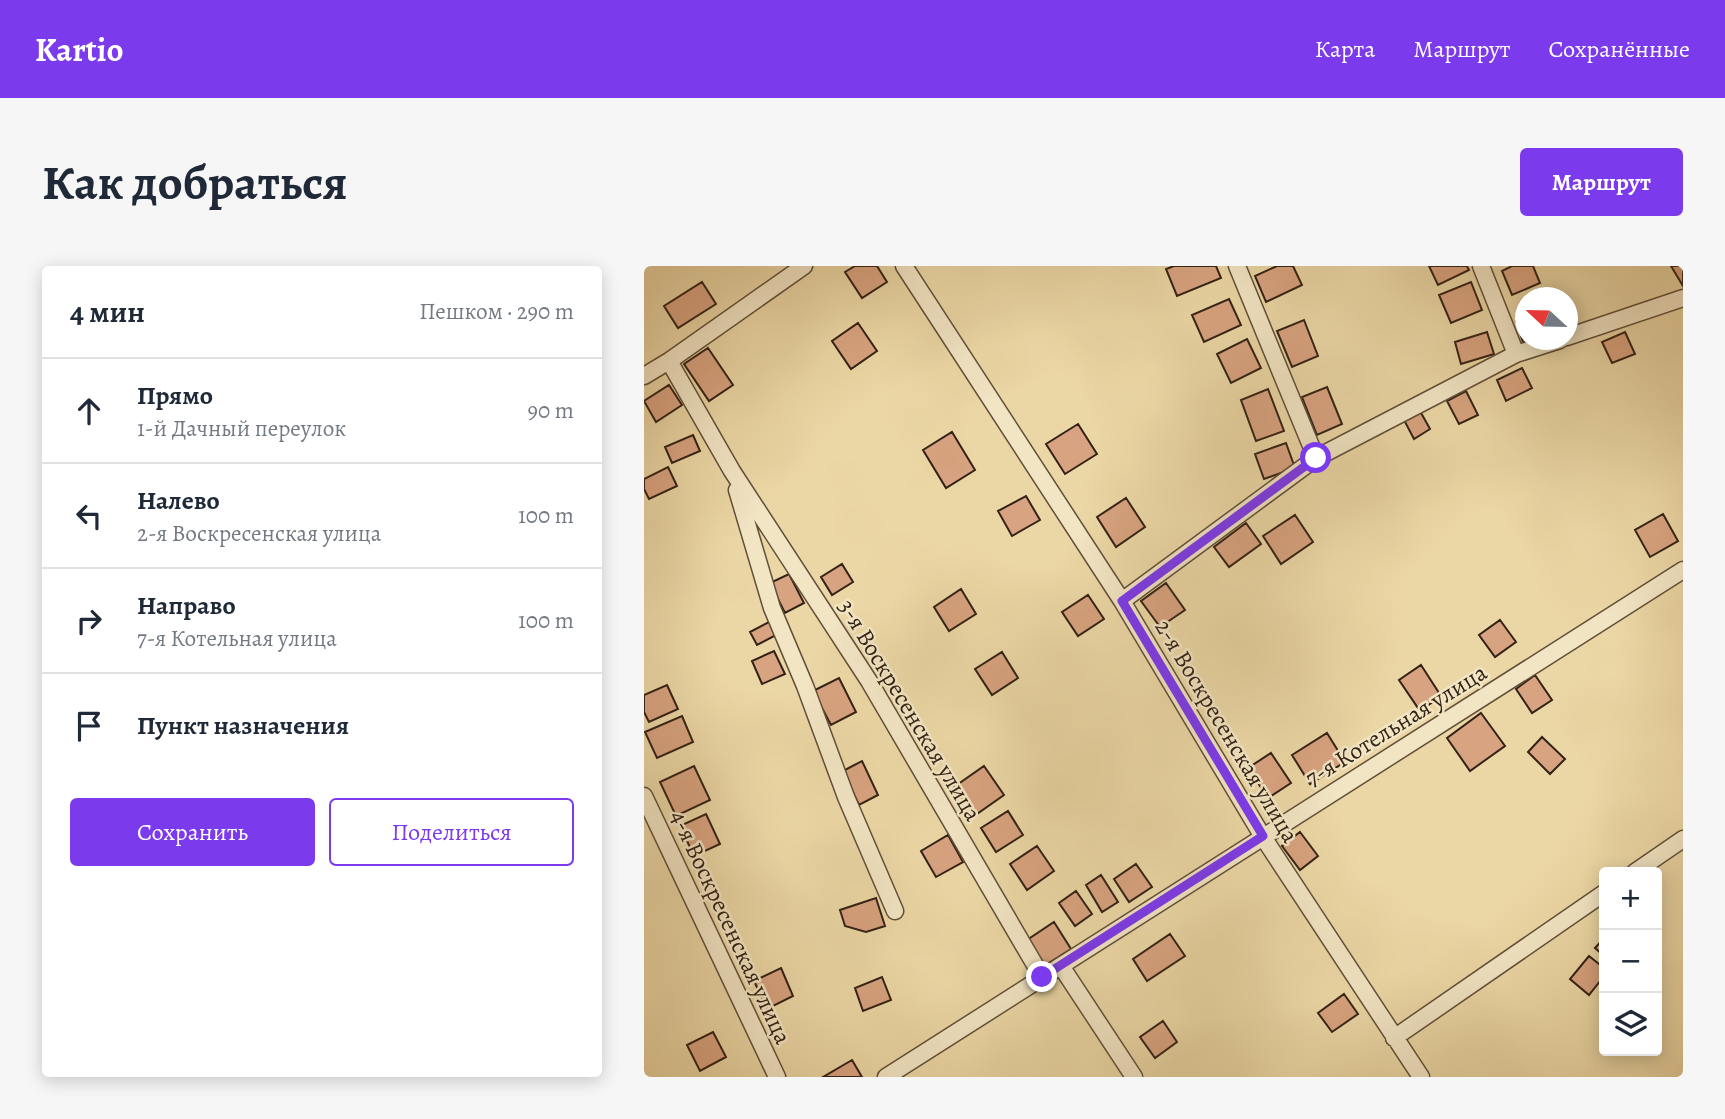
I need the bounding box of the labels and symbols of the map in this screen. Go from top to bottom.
north arrow [1515,287,1578,350]
route start [1300,442,1331,473]
street label: 3-я Воскресенская улица [831,593,989,827]
street label: 2-я Воскресенская улица [1148,613,1306,849]
street label: 7-я Котельная улица [1299,656,1493,794]
street label: 4-я Воскресенская улица [663,805,799,1049]
route end [1026,961,1057,992]

